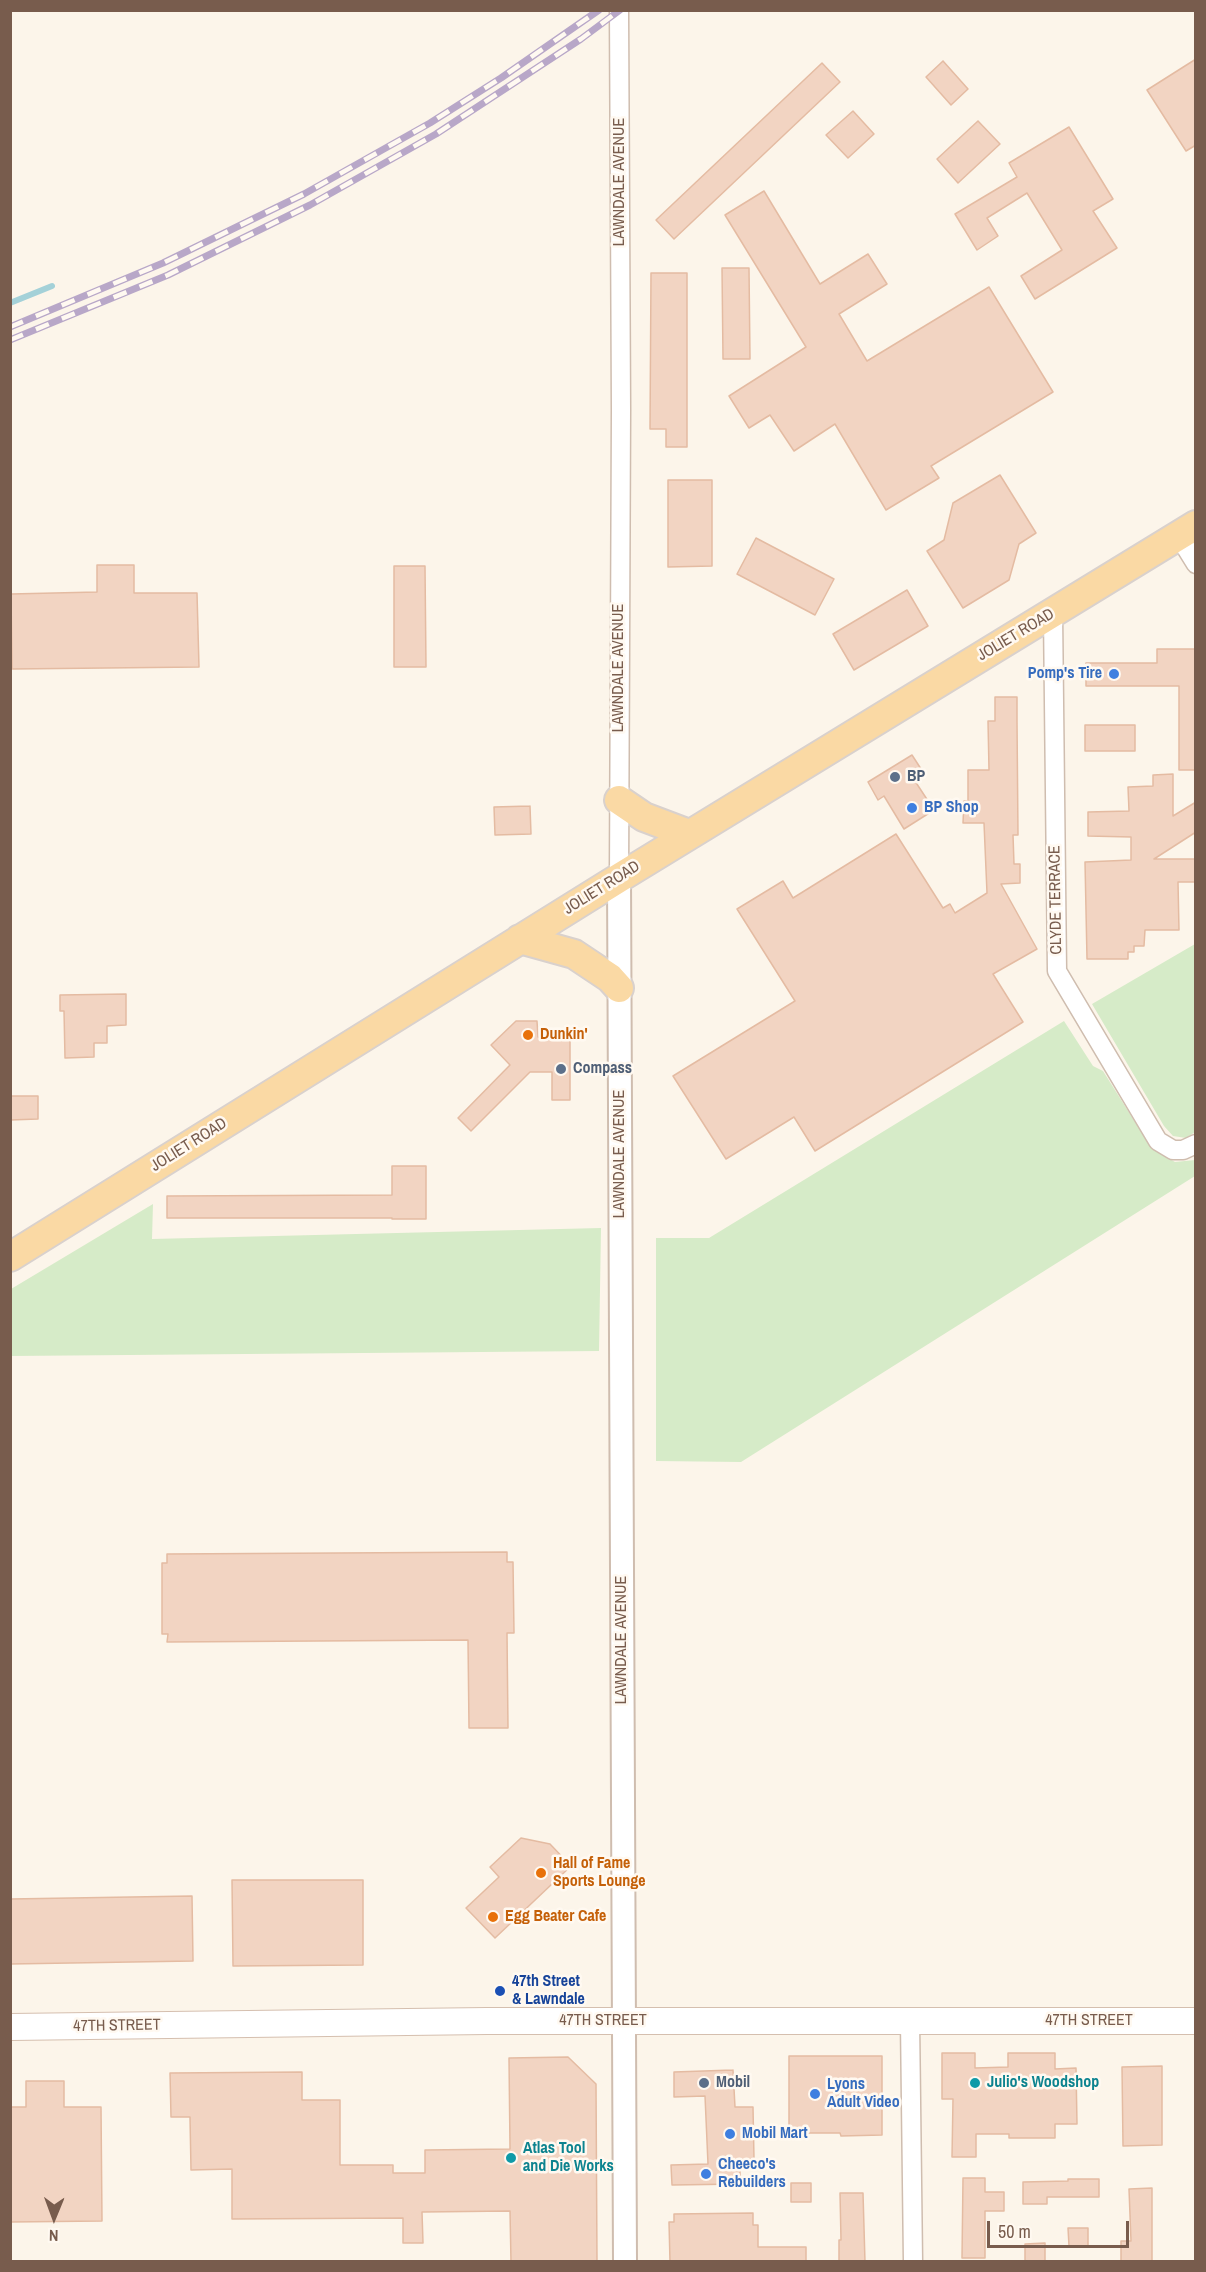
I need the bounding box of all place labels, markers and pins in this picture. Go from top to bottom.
place label: Pomp's Tire [1028,664,1102,684]
marker: Pomp's Tire [1107,667,1121,681]
place label: BP [907,767,925,787]
marker: BP [888,770,902,784]
place label: BP Shop [924,798,979,818]
marker: BP Shop [905,801,919,815]
place label: Dunkin' [540,1025,588,1045]
marker: Dunkin' [521,1028,535,1042]
place label: Compass [573,1059,632,1079]
marker: Compass [554,1062,568,1076]
place label: Hall of Fame Sports Lounge [553,1854,646,1892]
marker: Hall of Fame Sports Lounge [534,1866,548,1880]
place label: Egg Beater Cafe [505,1907,606,1927]
marker: Egg Beater Cafe [486,1910,500,1924]
place label: 47th Street & Lawndale [512,1972,585,2010]
marker: 47th Street & Lawndale [493,1984,507,1998]
place label: Mobil [716,2073,750,2093]
place label: Julio's Woodshop [987,2073,1099,2093]
place label: Lyons Adult Video [827,2075,900,2113]
marker: Mobil [697,2076,711,2090]
marker: Julio's Woodshop [968,2076,982,2090]
marker: Lyons Adult Video [808,2087,822,2101]
place label: Mobil Mart [742,2124,808,2144]
marker: Mobil Mart [723,2127,737,2141]
place label: Atlas Tool and Die Works [523,2139,614,2177]
marker: Atlas Tool and Die Works [504,2151,518,2165]
place label: Cheeco's Rebuilders [718,2155,786,2193]
marker: Cheeco's Rebuilders [699,2167,713,2181]

